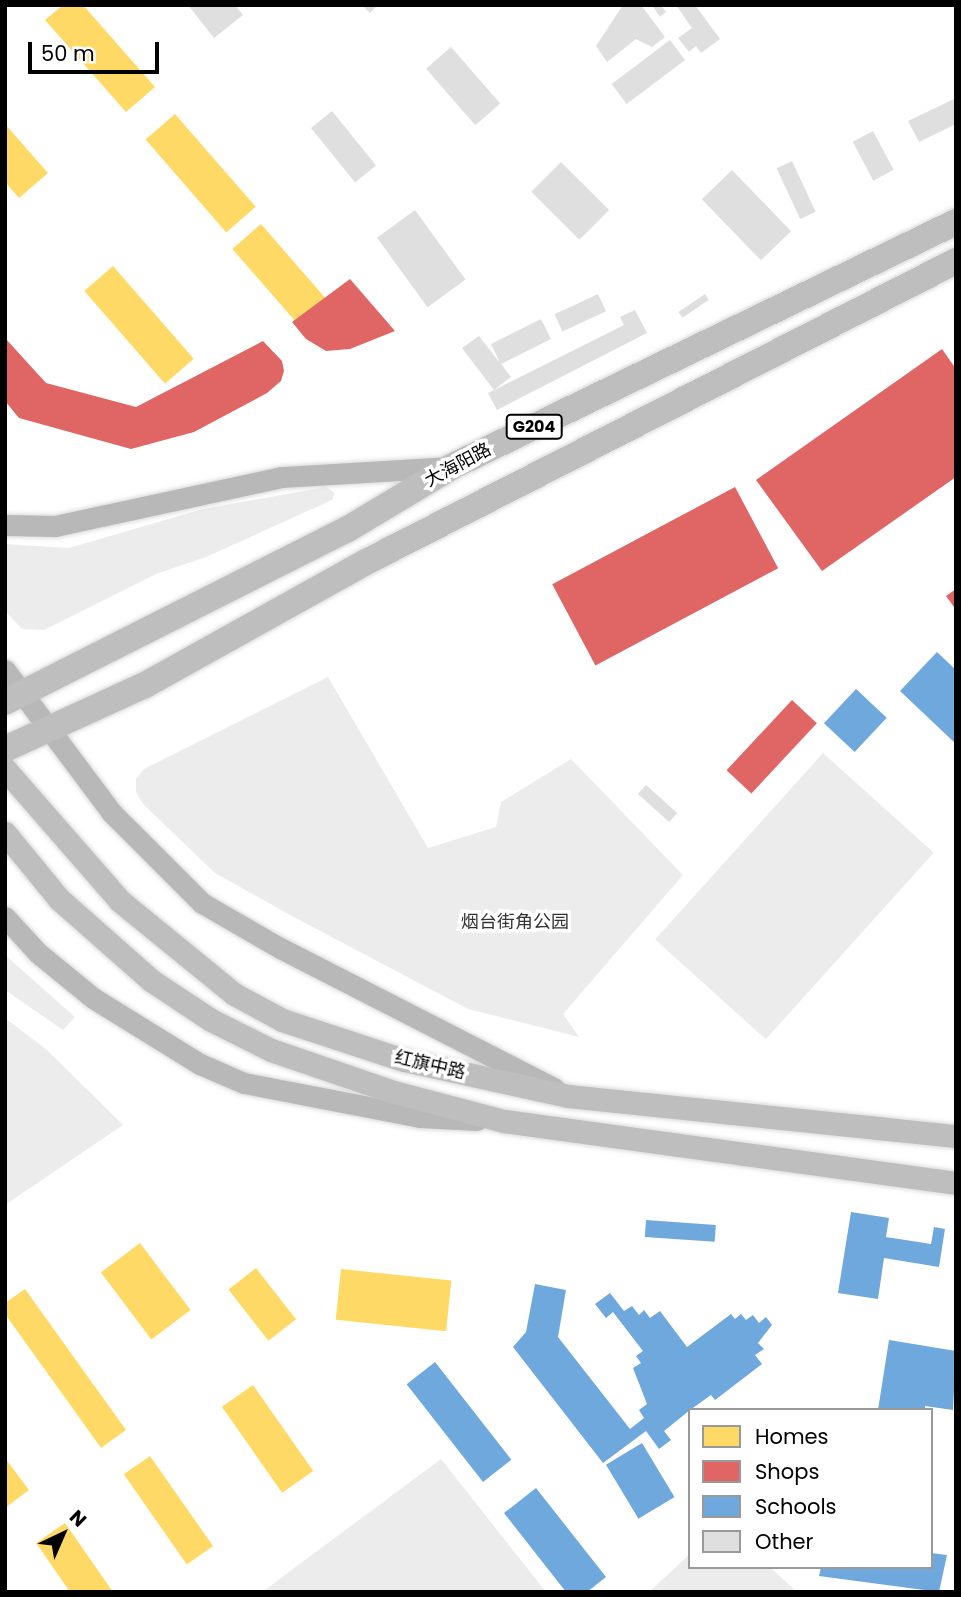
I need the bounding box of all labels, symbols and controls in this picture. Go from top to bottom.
scale bar [32,28,163,72]
text: 50 m [41,39,95,68]
road number: G204 [504,414,564,440]
street label: 大海阳路 [421,439,495,491]
park label: 烟台街角公园 [461,911,569,933]
street label: 红旗中路 [392,1046,468,1084]
legend [688,1408,933,1569]
text: Homes [755,1422,829,1451]
text: Shops [755,1457,819,1486]
text: Schools [755,1492,837,1521]
north arrow [28,1499,98,1569]
text: N [63,1504,92,1533]
text: Other [755,1527,813,1556]

